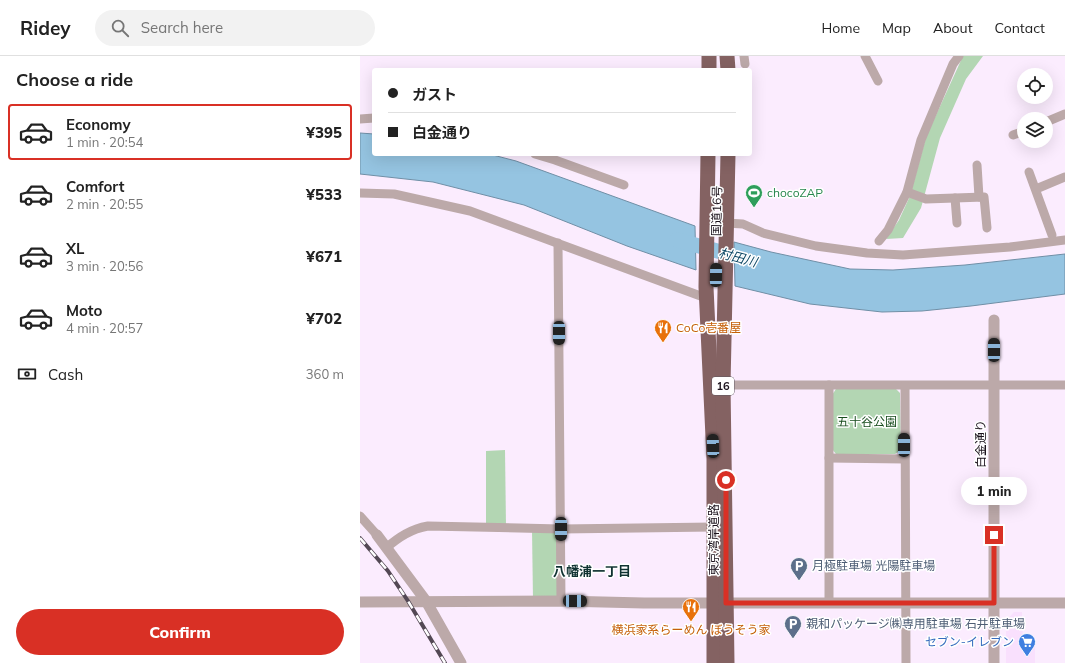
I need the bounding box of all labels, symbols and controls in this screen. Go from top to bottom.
search box [95,10,375,46]
text: Ridey [20,16,71,40]
icon: search [109,17,131,39]
text: Search here [141,18,223,37]
text: Home [821,19,860,37]
text: Map [882,19,911,37]
text: About [933,19,973,37]
text: Contact [995,19,1045,37]
text: Choose a ride [16,68,133,91]
map controls [1017,68,1053,148]
button: locate [1017,68,1053,104]
text: ガスト [412,85,457,104]
button: layers [1017,112,1053,148]
icon: car [18,114,54,150]
text: Economy [66,115,131,134]
text: ¥395 [306,123,342,142]
text: 白金通り [412,123,472,142]
text: 1 min · 20:54 [66,134,143,150]
icon: car [18,176,54,212]
text: Comfort [66,177,124,196]
sports icon: chocoZAP [744,183,764,208]
text: ¥533 [306,185,342,204]
place label: chocoZAP [767,185,823,200]
street label: 国道16号 [709,186,724,236]
text: 2 min · 20:55 [66,196,143,212]
icon: car [18,238,54,274]
text: XL [66,239,84,258]
water label: 村田川 [717,244,761,270]
text: ¥671 [306,247,342,266]
text: 3 min · 20:56 [66,258,143,274]
car [710,263,722,287]
icon: car [18,300,54,336]
text: Moto [66,301,102,320]
text: ¥702 [306,309,342,328]
restaurant icon: CoCo壱番屋 [653,318,673,343]
text: 4 min · 20:57 [66,320,143,336]
place label: CoCo壱番屋 [676,320,741,335]
car [553,321,565,345]
car [988,338,1000,362]
icon: cash [16,363,38,385]
text: Cash [48,365,83,384]
text: 360 m [306,366,344,382]
road number: 16 [712,377,734,395]
park label: 五十谷公園 [837,414,897,429]
street label: 白金通り [973,420,988,468]
car [898,433,910,457]
car [707,434,719,458]
route start [717,471,735,489]
callout: 1 min [961,477,1027,505]
text: 1 min [977,483,1011,499]
street label: 東京湾岸道路 [706,504,721,576]
car [555,517,567,541]
route end [985,526,1003,544]
parking icon: 月極駐車場 光陽駐車場 [789,556,809,581]
place label: 月極駐車場 光陽駐車場 [812,558,935,573]
district label: 八幡浦一丁目 [553,563,631,579]
car [563,595,587,607]
restaurant icon: 横浜家系らーめん ぼうそう家 [681,597,701,622]
button: Confirm [16,609,344,655]
parking icon: 親和パッケージ㈱専用駐車場 石井駐車場 [783,614,803,639]
place label: 親和パッケージ㈱専用駐車場 石井駐車場 [806,616,1025,631]
place label: 横浜家系らーめん ぼうそう家 [611,622,771,637]
supermarket icon: セブン-イレブン [1017,632,1037,657]
place label: セブン-イレブン [925,634,1014,649]

